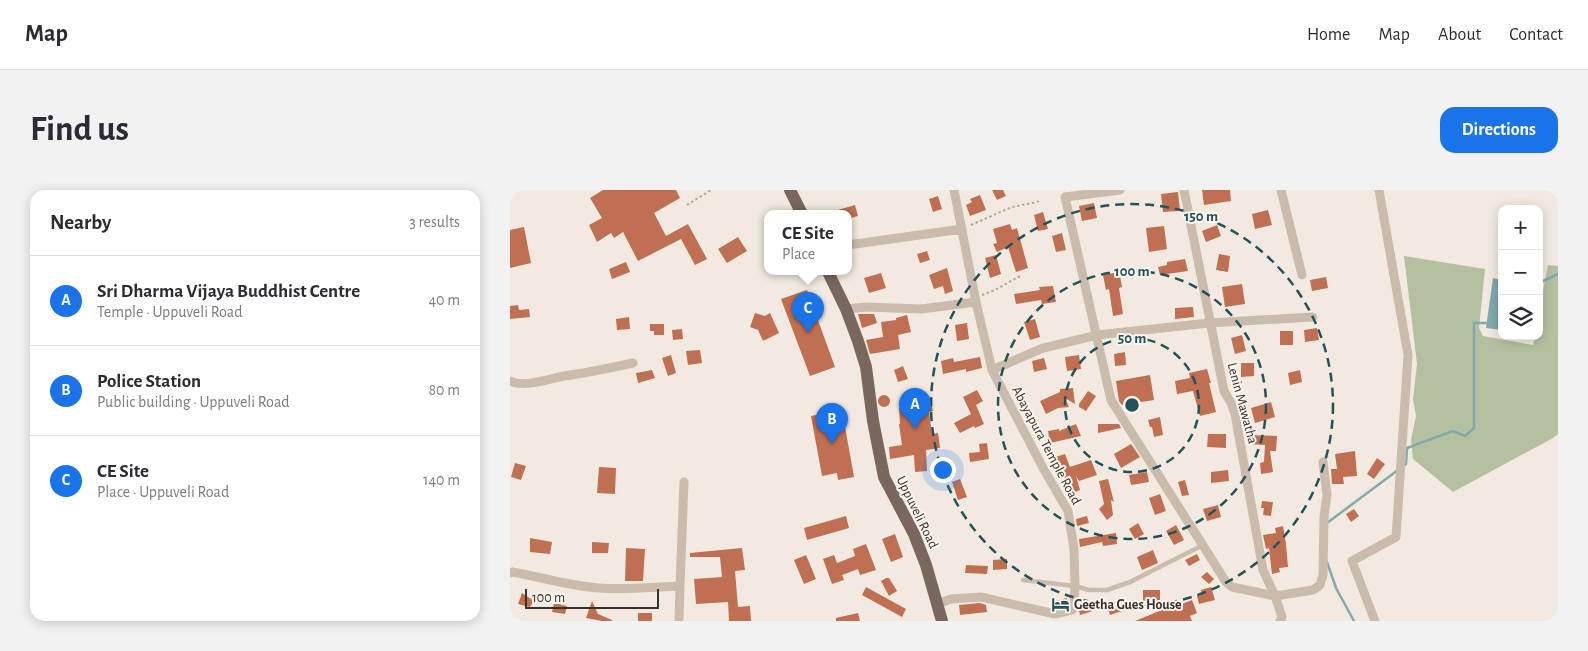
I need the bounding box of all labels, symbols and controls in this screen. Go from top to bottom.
text: Map [25,22,68,46]
text: Home [1307,26,1350,44]
text: Map [1378,26,1410,44]
text: About [1438,26,1481,44]
text: Contact [1509,26,1563,44]
button: Directions [1440,107,1558,153]
text: Find us [30,112,129,147]
map controls [1498,205,1543,340]
button: + [1498,205,1543,250]
text: 150 m [1184,209,1218,224]
popup [764,210,852,275]
text: Nearby [50,212,111,233]
text: 3 results [409,214,460,230]
text: CE Site [782,224,834,243]
text: Place [782,246,815,262]
button: − [1498,250,1543,295]
text: 100 m [1114,264,1150,279]
text: Sri Dharma Vijaya Buddhist Centre [97,282,360,301]
text: A [61,292,71,308]
text: 40 m [428,292,460,308]
pin: C [792,292,824,333]
button: layers [1498,295,1543,340]
text: Temple · Uppuveli Road [97,304,243,320]
text: 50 m [1118,331,1146,346]
street label: Lenin Mawatha [1224,361,1260,446]
text: Police Station [97,372,201,391]
text: B [61,382,71,398]
text: 80 m [429,382,460,398]
street label: Abayapura Temple Road [1009,384,1083,507]
pin: A [899,388,931,429]
text: Public building · Uppuveli Road [97,394,290,410]
centre of rings [1123,396,1141,414]
pin: B [816,403,848,444]
your location [930,457,956,483]
text: CE Site [97,462,149,481]
text: C [62,472,70,488]
text: 140 m [423,472,460,488]
street label: Uppuveli Road [894,474,941,551]
text: Place · Uppuveli Road [97,484,229,500]
scale bar [525,586,659,609]
text: 100 m [532,591,565,605]
hotel icon: Geetha Gues House [1050,594,1070,614]
place label: Geetha Gues House [1074,598,1182,612]

